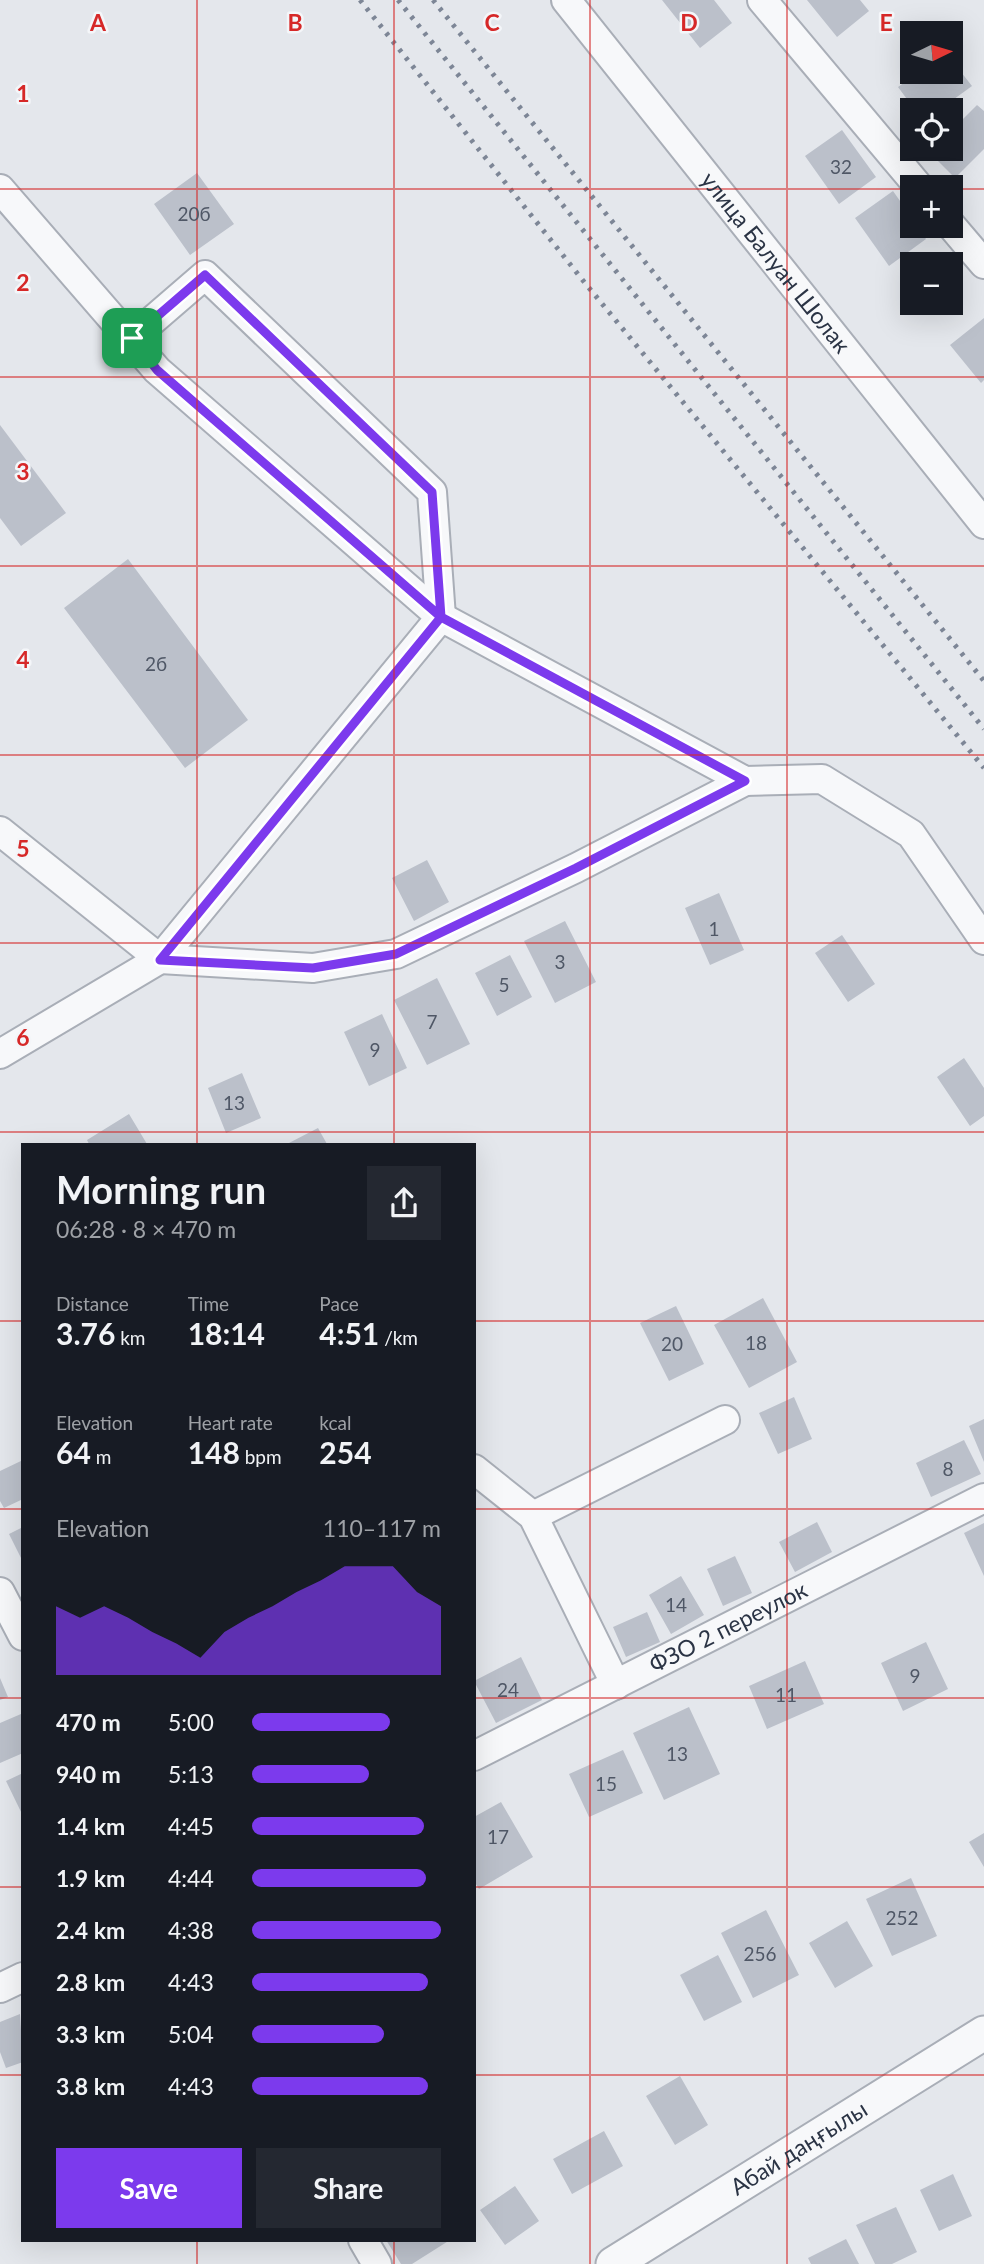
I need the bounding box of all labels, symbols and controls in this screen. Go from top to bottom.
text: A [89,8,107,36]
text: B [287,8,303,36]
text: C [484,8,500,36]
text: D [680,8,698,36]
text: E [879,8,893,36]
north arrow [900,21,962,84]
map controls [900,21,963,315]
text: 1 [16,79,30,107]
button: locate [900,98,963,161]
house number: 32 [830,155,852,178]
street label: улица Балуан Шолак [696,166,857,358]
button: + [900,175,963,238]
house number: 20б [177,202,211,225]
button: − [900,252,963,315]
text: 2 [16,268,30,296]
pin [102,308,162,368]
icon: arrive [113,319,151,357]
text: 3 [16,457,30,485]
text: 4 [16,645,30,673]
house number: 2б [145,652,167,675]
text: 5 [16,834,30,862]
house number: 1 [708,917,720,940]
house number: 3 [554,950,566,973]
house number: 5 [498,973,510,996]
house number: 7 [426,1010,438,1033]
text: 6 [16,1023,30,1051]
house number: 9 [369,1038,381,1061]
house number: 13 [223,1091,245,1114]
text: Morning run [56,1166,266,1212]
button: share [367,1166,441,1240]
text: 06:28 · 8 × 470 m [56,1215,236,1243]
text: Distance [56,1292,129,1315]
text: Time [188,1292,229,1315]
text: Pace [319,1292,359,1315]
text: 3.76 [56,1315,115,1351]
text: 18:14 [188,1315,265,1351]
text: 4:51 [319,1315,379,1351]
text: km [115,1326,145,1349]
text: /km [379,1326,418,1349]
house number: 18 [745,1331,767,1354]
house number: 20 [661,1332,683,1355]
text: Elevation [56,1411,133,1434]
text: Heart rate [188,1411,273,1434]
text: kcal [319,1411,351,1434]
text: 64 [56,1434,91,1470]
text: 148 [188,1434,240,1470]
text: 254 [319,1434,372,1470]
text: m [91,1445,111,1468]
text: bpm [240,1445,282,1468]
house number: 8 [942,1457,954,1480]
text: Elevation [56,1514,149,1542]
text: 110–117 m [323,1514,441,1542]
street label: ФЗО 2 переулок [644,1575,812,1678]
house number: 14 [665,1593,687,1616]
house number: 9 [909,1664,921,1687]
house number: 24 [497,1678,519,1701]
house number: 11 [775,1683,797,1706]
text: 470 m [56,1708,121,1736]
text: 5:00 [168,1708,214,1736]
house number: 13 [666,1742,688,1765]
text: 940 m [56,1760,121,1788]
text: 5:13 [168,1760,214,1788]
house number: 15 [595,1772,617,1795]
text: 1.4 km [56,1812,125,1840]
text: 4:45 [168,1812,214,1840]
house number: 17 [487,1825,509,1848]
text: 1.9 km [56,1864,125,1892]
text: 4:44 [168,1864,214,1892]
house number: 252 [885,1906,919,1929]
text: 2.4 km [56,1916,125,1944]
text: 4:38 [168,1916,214,1944]
house number: 256 [743,1942,777,1965]
text: 2.8 km [56,1968,125,1996]
text: 4:43 [168,1968,214,1996]
text: 3.3 km [56,2020,125,2048]
text: 5:04 [168,2020,214,2048]
text: 3.8 km [56,2072,125,2100]
text: 4:43 [168,2072,214,2100]
street label: Абай даңғылы [725,2094,872,2200]
button: Save [56,2148,242,2228]
button: Share [256,2148,441,2228]

